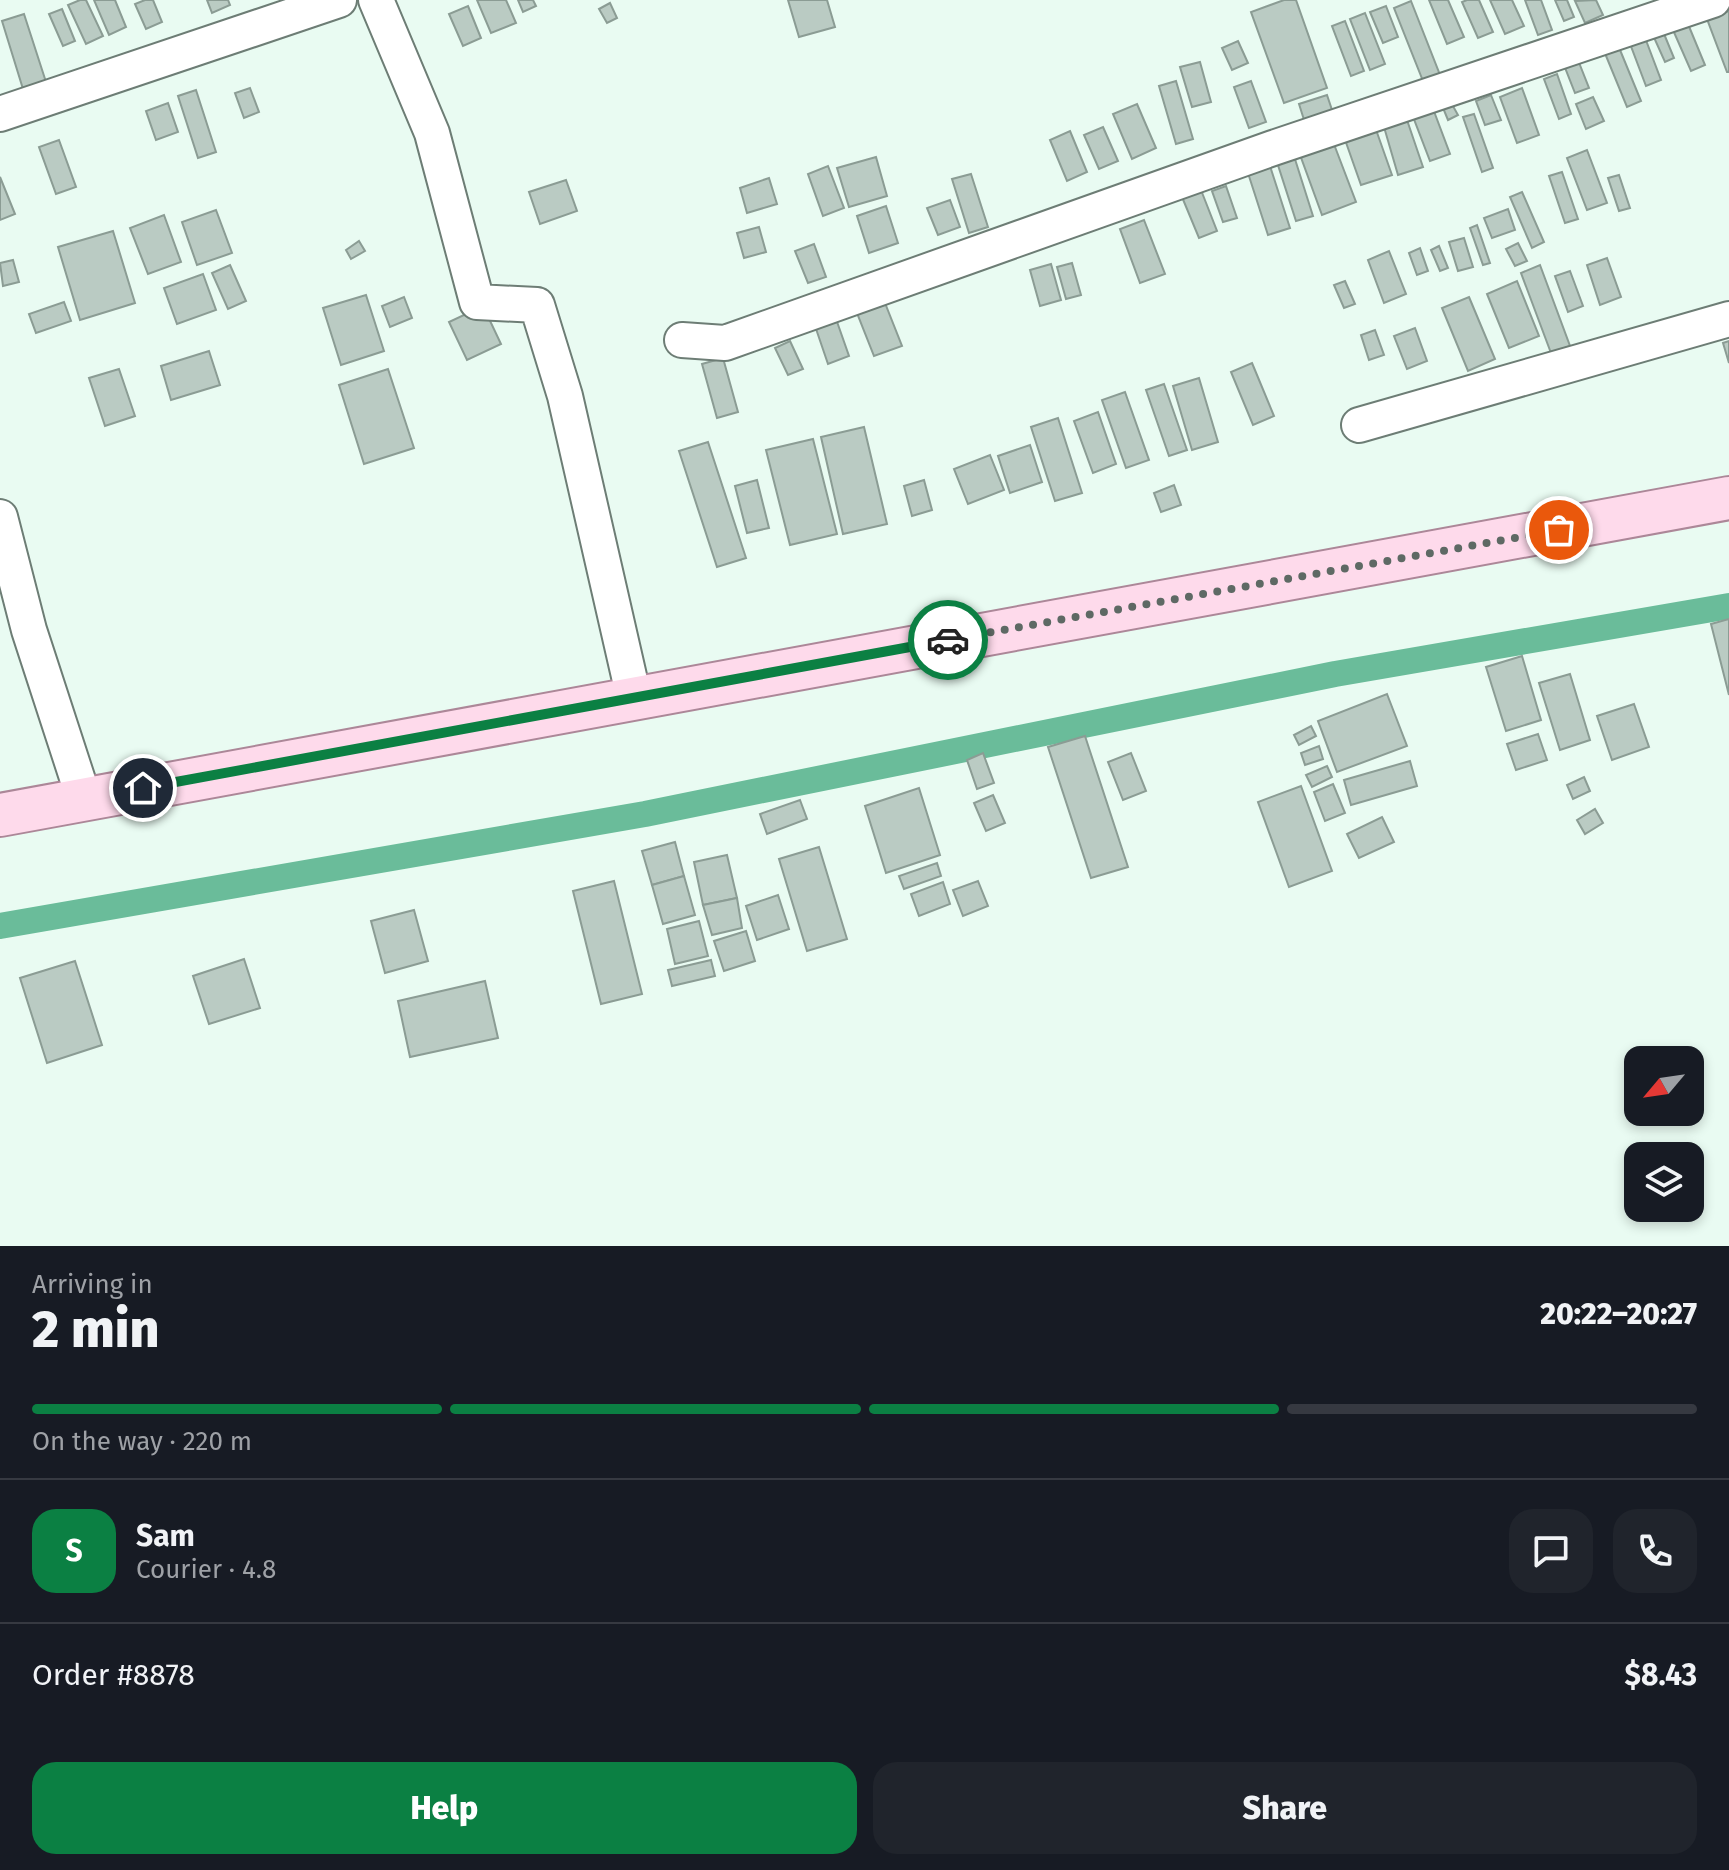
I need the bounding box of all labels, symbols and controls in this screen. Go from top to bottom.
pin [1525,496,1593,564]
icon: bag [1537,508,1581,552]
courier [908,600,988,680]
icon: car [926,618,970,662]
pin [109,754,177,822]
icon: home [121,766,165,810]
north arrow [1624,1046,1704,1126]
map controls [1624,1046,1704,1222]
button: layers [1624,1142,1704,1222]
text: Arriving in [32,1269,153,1300]
text: 20:22–20:27 [1540,1296,1697,1332]
text: 2 min [32,1298,159,1361]
text: On the way · 220 m [32,1426,252,1457]
button: chat [1509,1509,1593,1593]
button: phone [1613,1509,1697,1593]
text: Sam [136,1518,195,1554]
text: S [65,1533,83,1569]
text: Courier · 4.8 [136,1554,276,1585]
text: Order #8878 [32,1657,195,1693]
text: $8.43 [1624,1657,1697,1693]
button: Help [32,1762,857,1854]
button: Share [873,1762,1697,1854]

